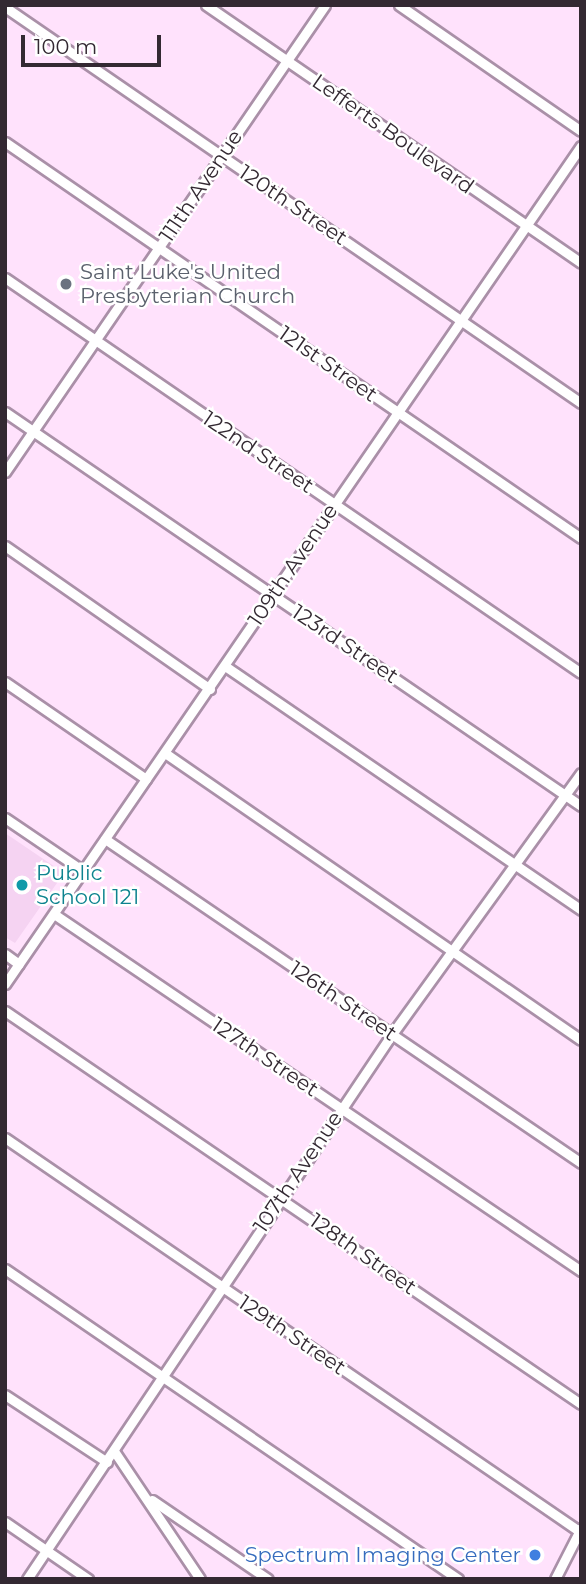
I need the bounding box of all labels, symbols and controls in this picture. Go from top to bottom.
scale bar [24,21,164,65]
text: 100 m [34,34,97,59]
street label: Lefferts Boulevard [307,69,479,199]
street label: 111th Avenue [154,125,248,247]
street label: 120th Street [234,160,352,250]
place label: Saint Luke's United Presbyterian Church [80,259,295,309]
marker: Saint Luke's United Presbyterian Church [58,276,74,292]
street label: 121st Street [274,321,382,407]
street label: 122nd Street [198,406,318,498]
street label: 109th Avenue [243,499,343,631]
street label: 123rd Street [287,599,403,689]
place label: Public School 121 [36,860,139,910]
marker: Public School 121 [14,877,30,893]
street label: 126th Street [285,956,401,1046]
street label: 127th Street [207,1012,323,1102]
street label: 107th Avenue [248,1107,348,1237]
street label: 128th Street [305,1208,421,1300]
street label: 129th Street [233,1290,351,1380]
place label: Spectrum Imaging Center [245,1542,521,1568]
marker: Spectrum Imaging Center [527,1547,543,1563]

